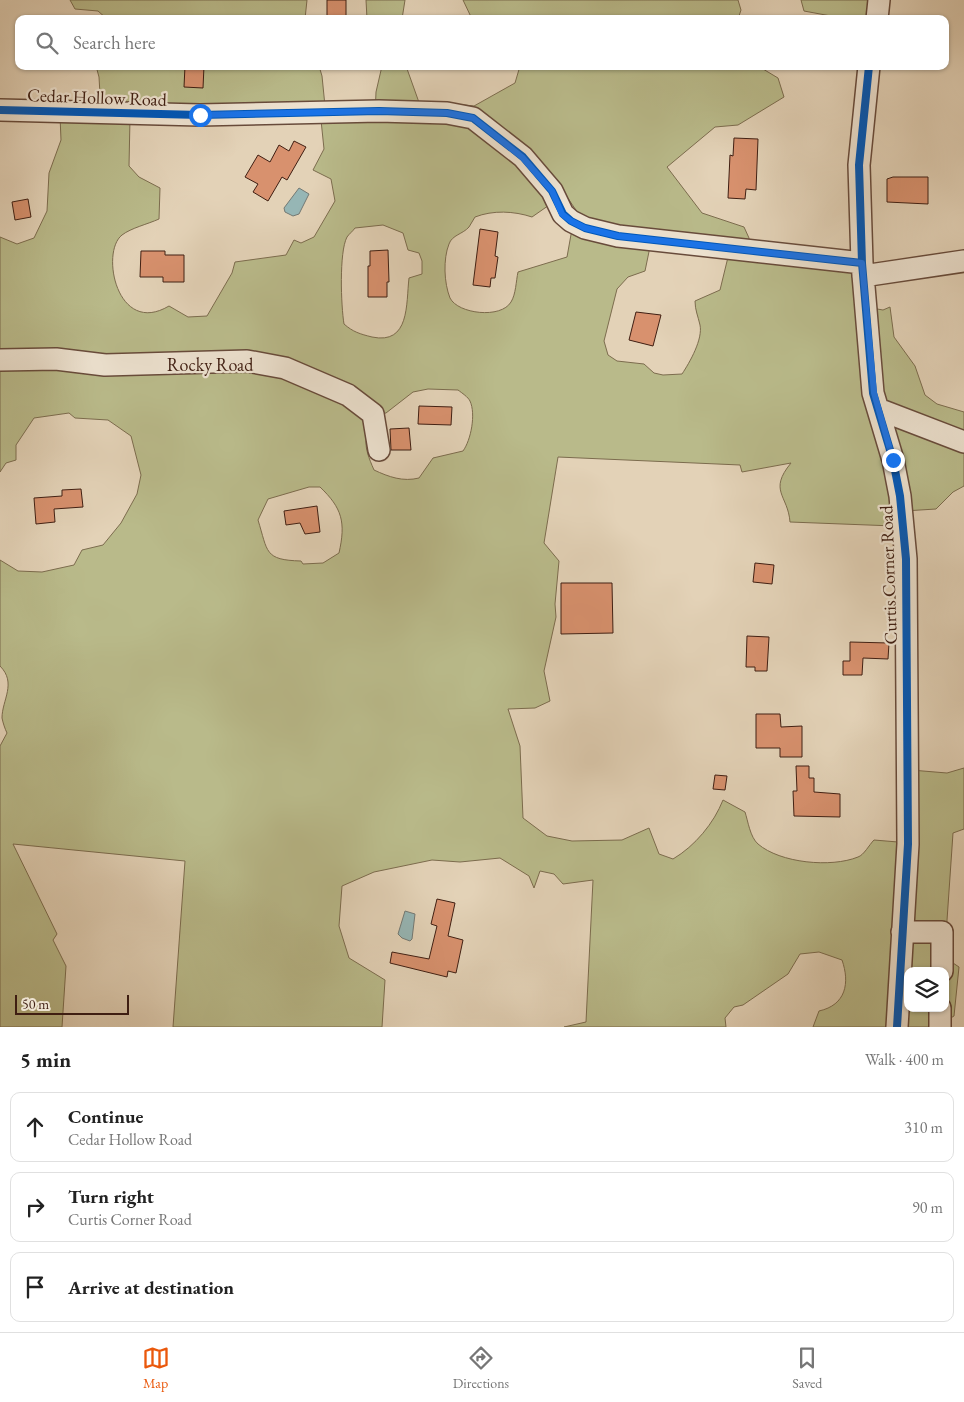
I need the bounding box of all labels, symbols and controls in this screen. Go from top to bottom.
search box [15,15,949,70]
icon: search [33,29,61,57]
text: Search here [73,30,155,55]
street label: Cedar Hollow Road [27,83,168,111]
route start [189,104,212,127]
street label: Rocky Road [167,353,254,376]
route end [882,449,905,472]
street label: Curtis Corner Road [874,504,902,645]
map controls [904,967,949,1012]
button: layers [904,967,949,1012]
scale bar [15,992,129,1015]
text: 50 m [22,995,49,1013]
text: 5 min [20,1046,71,1073]
text: Walk · 400 m [865,1049,944,1070]
text: Continue [68,1104,143,1129]
icon: ahead [21,1113,49,1141]
text: 310 m [904,1117,943,1138]
text: Cedar Hollow Road [68,1129,192,1150]
text: Turn right [68,1184,154,1209]
icon: right [21,1193,49,1221]
text: 90 m [912,1197,943,1218]
text: Curtis Corner Road [68,1209,192,1230]
icon: arrive [21,1273,49,1301]
text: Arrive at destination [68,1275,234,1300]
tab: Map [142,1344,170,1392]
tab: Directions [453,1344,509,1392]
tab: Saved [792,1344,822,1392]

